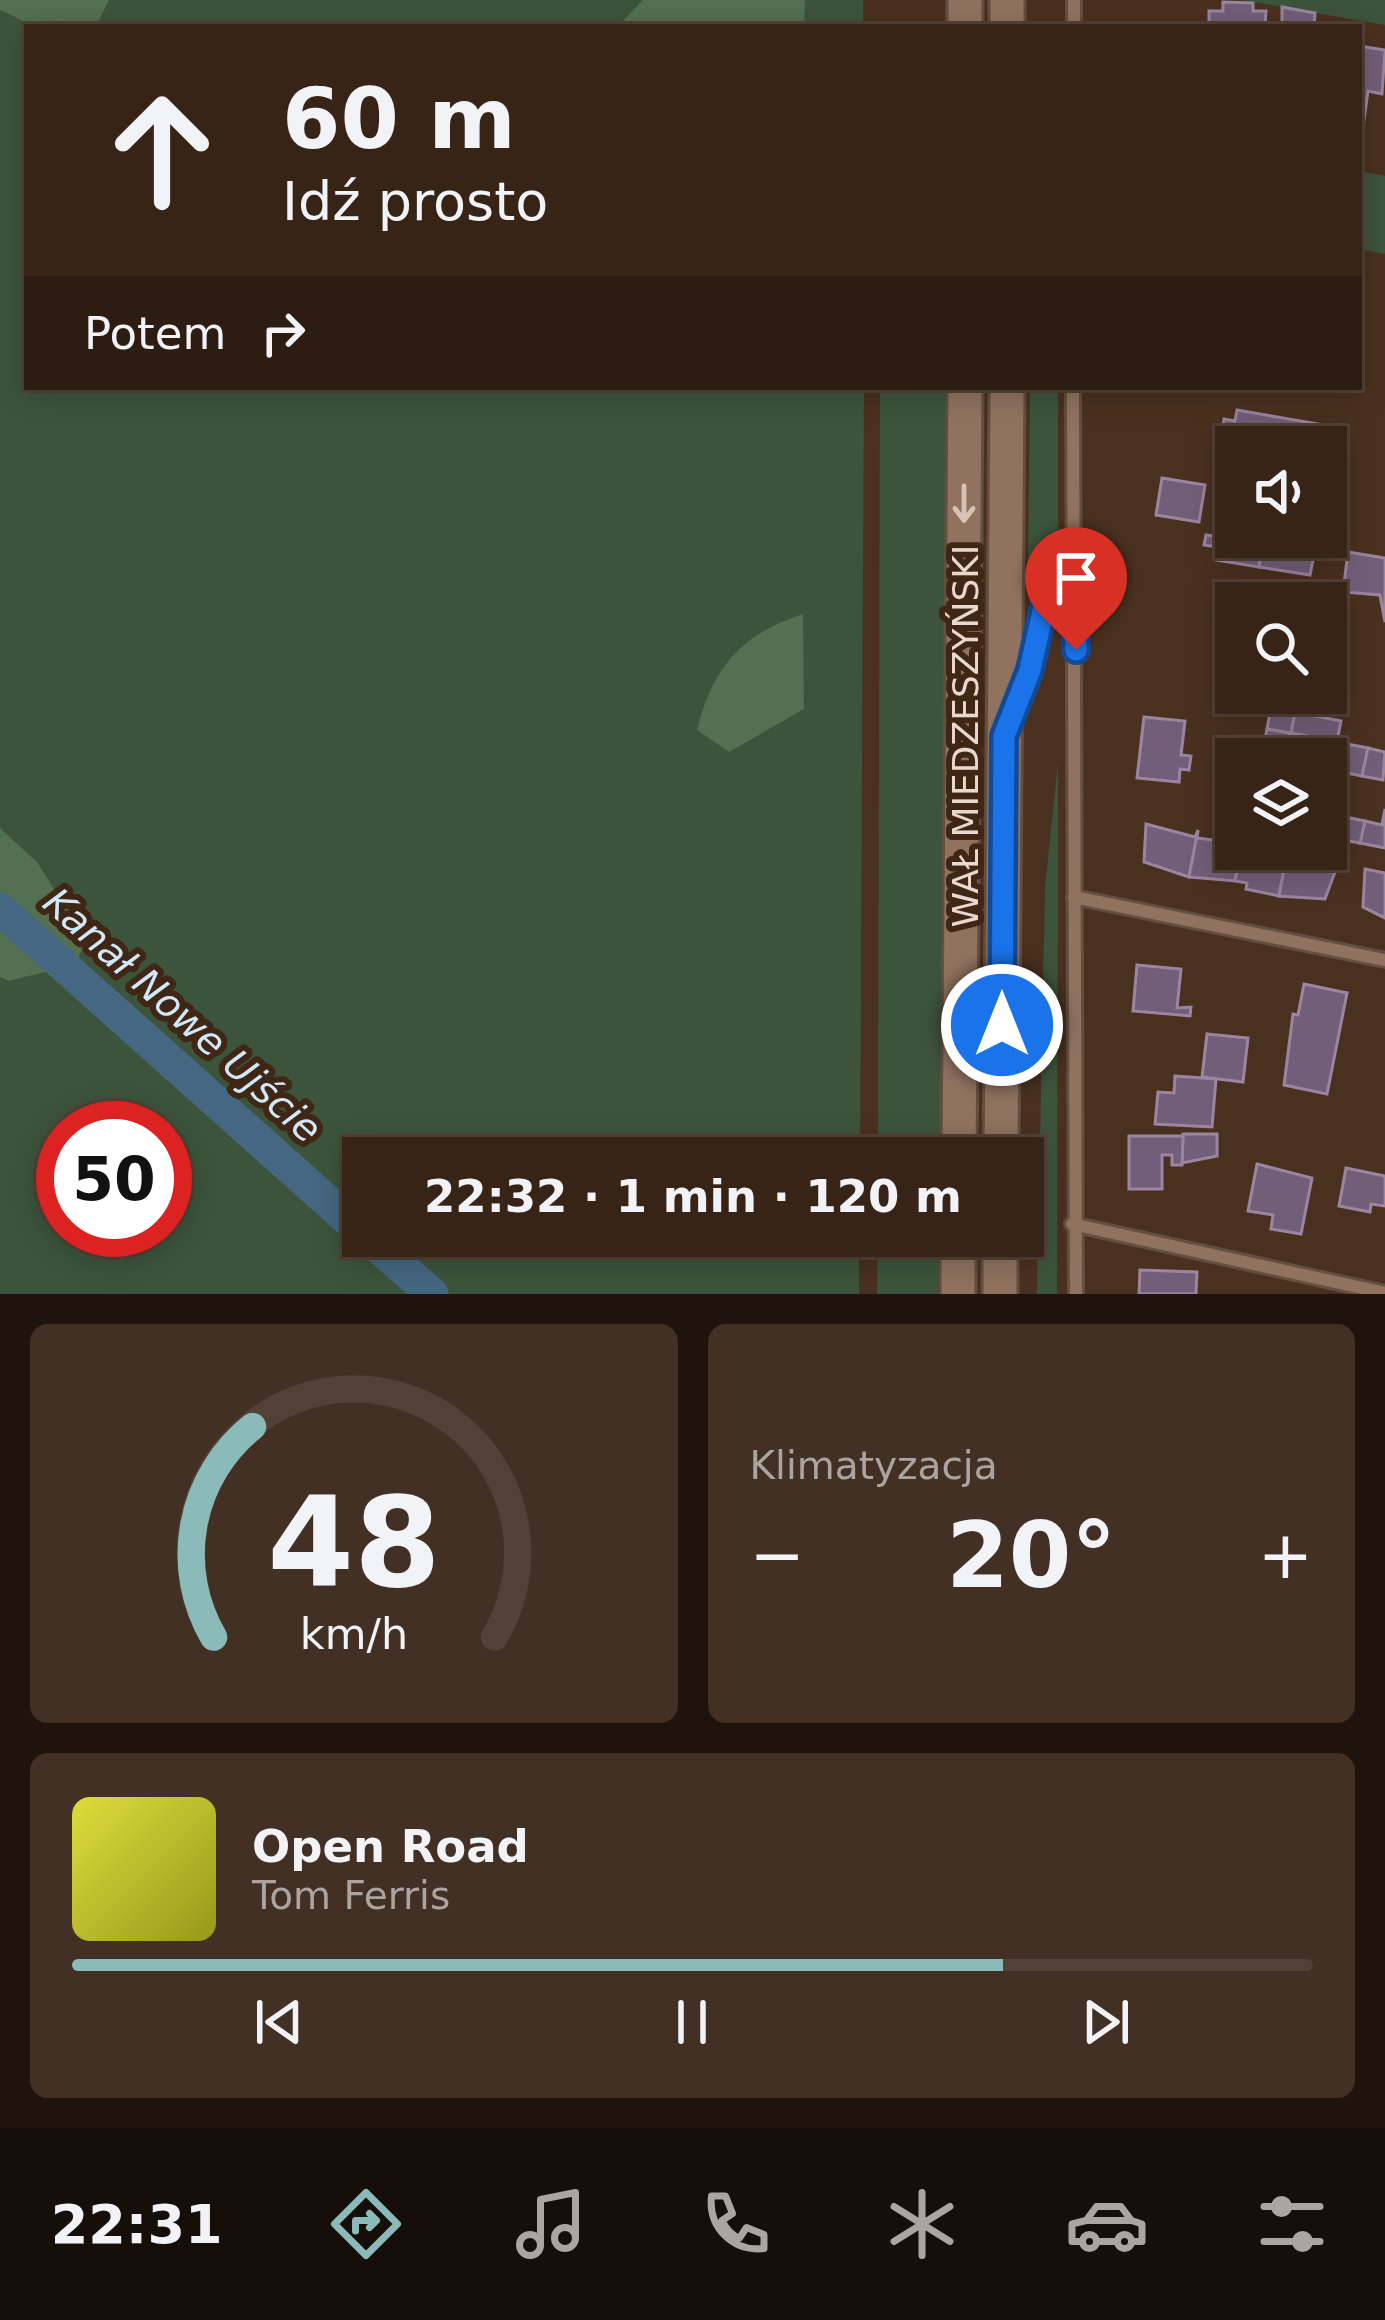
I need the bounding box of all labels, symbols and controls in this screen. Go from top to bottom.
text: 60 m [282,70,516,168]
icon: ahead [84,72,240,228]
text: Idź prosto [282,170,548,233]
icon: right [250,300,316,366]
text: Potem [84,307,226,360]
map controls [1215,426,1347,870]
button: sound [1215,426,1347,558]
one-way arrow [953,484,975,523]
pin [1025,527,1127,650]
street label: WAŁ MIEDZESZYŃSKI [945,545,986,928]
icon: arrive [1043,545,1109,611]
button: search [1215,582,1347,714]
button: layers [1215,738,1347,870]
water label: Kanał Nowe Ujście [35,879,331,1152]
position arrow [939,962,1065,1088]
speed limit sign: 50 [36,1101,192,1257]
text: 22:32 · 1 min · 120 m [424,1170,962,1223]
text: Klimatyzacja [750,1443,998,1488]
text: 48 [267,1470,441,1615]
text: 20° [946,1503,1116,1608]
text: − [750,1517,805,1594]
text: + [1258,1517,1313,1594]
text: km/h [300,1608,408,1658]
text: Open Road [252,1820,529,1873]
text: Tom Ferris [252,1873,450,1918]
icon: previous [246,1989,312,2055]
icon: pause [659,1989,725,2055]
icon: next [1073,1989,1139,2055]
icon: directions [324,2182,408,2266]
icon: music [509,2182,593,2266]
icon: phone [694,2182,778,2266]
icon: climate [880,2182,964,2266]
icon: car [1065,2182,1149,2266]
icon: filters [1250,2182,1334,2266]
text: 22:31 [51,2193,223,2256]

